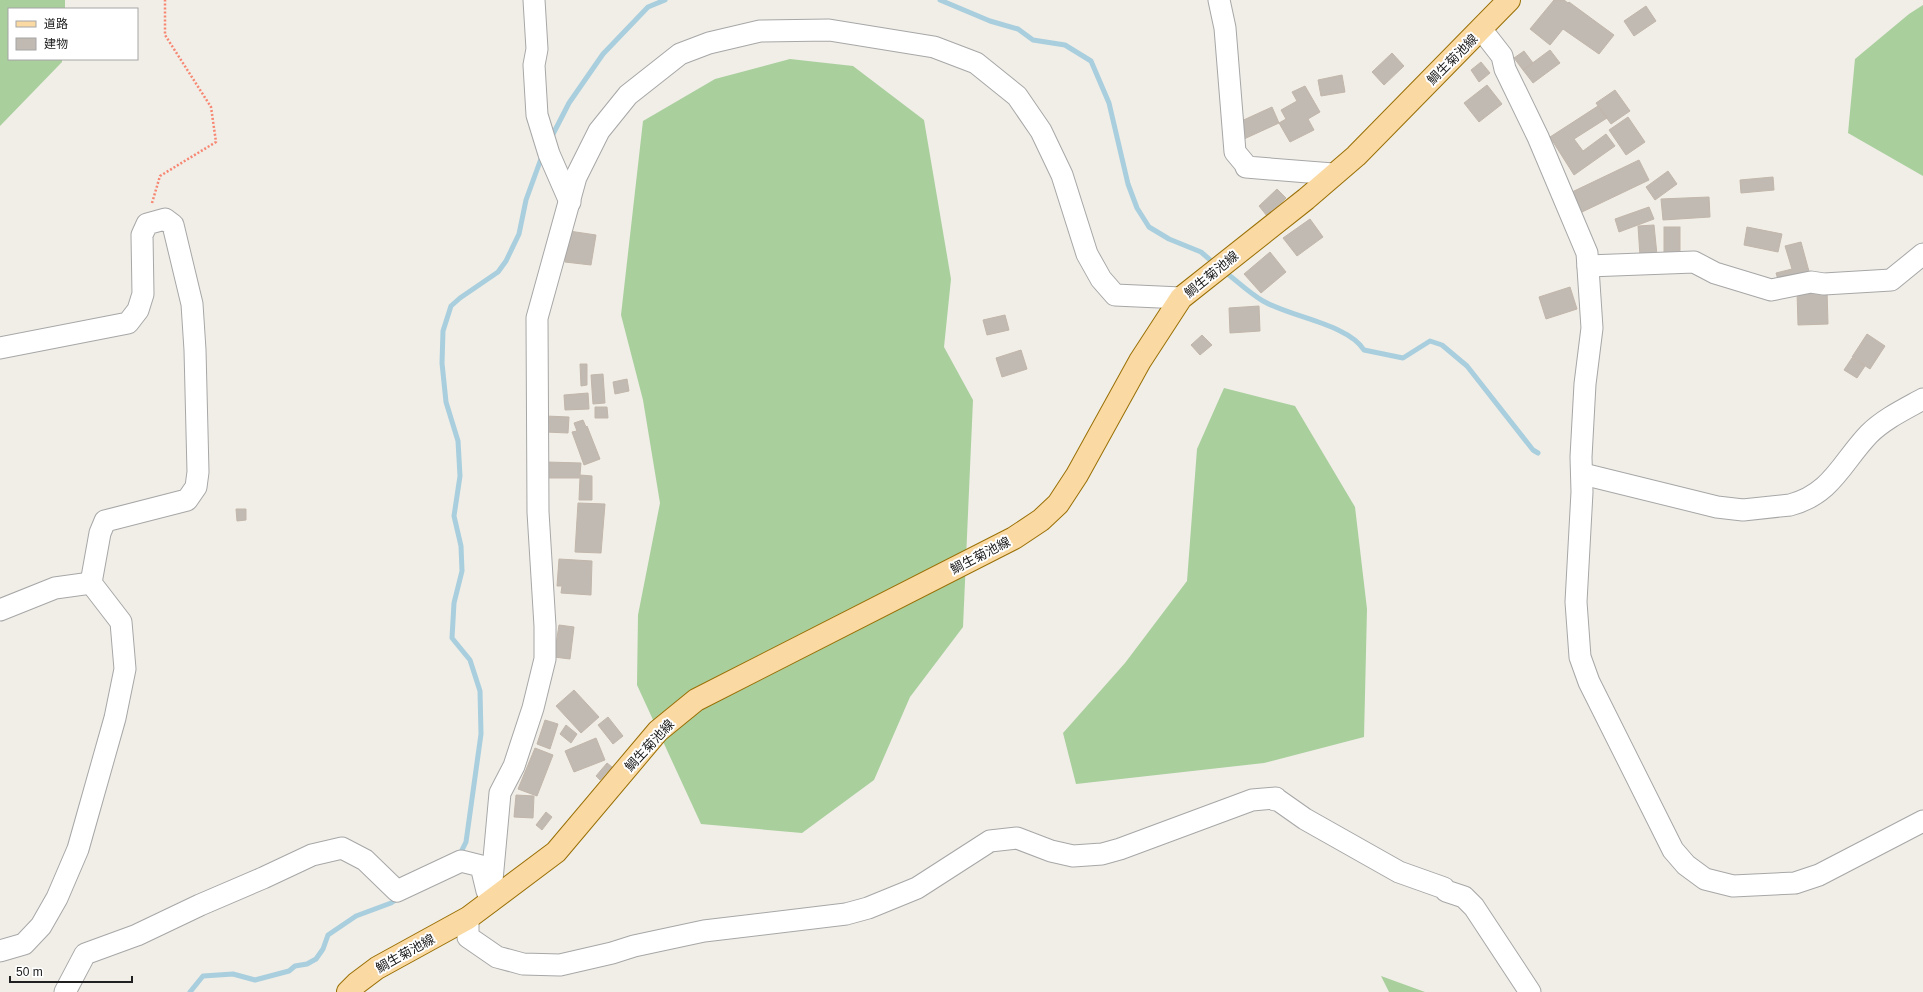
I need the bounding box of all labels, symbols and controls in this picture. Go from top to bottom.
legend [8,8,138,60]
text: 道路 [44,17,68,31]
street label: 鯛生菊池線 [1424,31,1481,88]
text: 建物 [44,37,68,51]
street label: 鯛生菊池線 [1181,248,1241,301]
street label: 鯛生菊池線 [948,534,1013,577]
street label: 鯛生菊池線 [622,716,677,774]
street label: 鯛生菊池線 [373,931,437,976]
scale bar [10,958,132,984]
text: 50 m [16,965,43,979]

